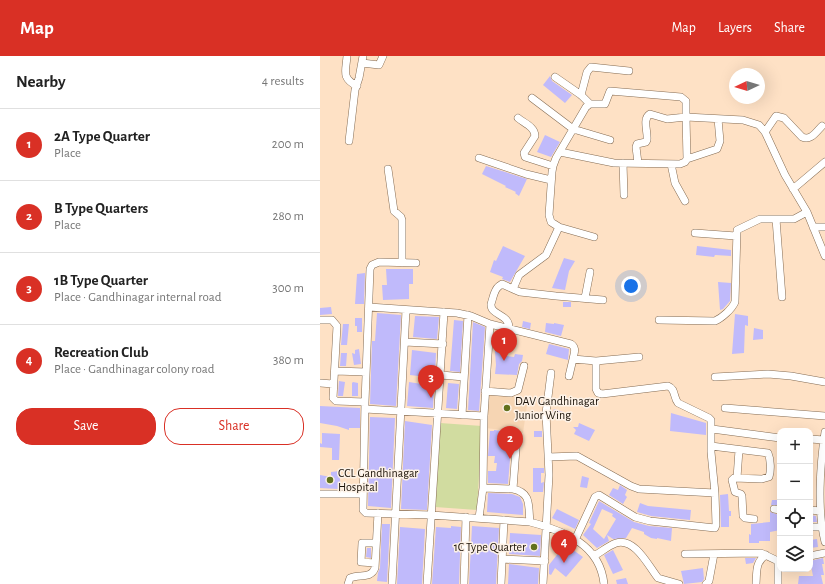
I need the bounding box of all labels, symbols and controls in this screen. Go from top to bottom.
text: Map [20,19,54,38]
text: Map [671,21,696,35]
text: Layers [718,21,752,35]
text: Share [774,21,805,35]
north arrow [729,68,765,104]
text: Nearby [16,73,66,90]
text: 4 results [262,75,304,88]
text: 2A Type Quarter [54,129,150,144]
text: 1 [27,138,31,151]
text: 200 m [272,138,304,151]
text: Place [54,147,81,160]
text: B Type Quarters [54,201,148,216]
text: 2 [26,210,32,223]
text: 280 m [273,210,304,223]
text: Place [54,219,81,232]
text: 1B Type Quarter [54,273,148,288]
your location [621,276,641,296]
text: 3 [26,282,32,295]
text: 300 m [272,282,304,295]
text: Place · Gandhinagar internal road [54,291,222,304]
pin: 1 [491,328,517,361]
text: Recreation Club [54,345,149,360]
text: 4 [26,354,32,367]
text: 380 m [273,354,304,367]
text: Place · Gandhinagar colony road [54,363,215,376]
pin: 3 [418,365,444,398]
place label: DAV Gandhinagar Junior Wing [515,395,599,421]
marker: DAV Gandhinagar Junior Wing [502,403,512,413]
button: Save [16,408,156,445]
button: Share [164,408,304,445]
pin: 2 [497,426,523,459]
map controls [777,428,813,572]
button: + [777,428,813,464]
button: − [777,464,813,500]
place label: CCL Gandhinagar Hospital [338,467,418,493]
marker: CCL Gandhinagar Hospital [325,475,335,485]
button: locate [777,500,813,536]
pin: 4 [551,530,577,563]
button: layers [777,536,813,572]
place label: 1C Type Quarter [454,541,526,554]
marker: 1C Type Quarter [529,542,539,552]

